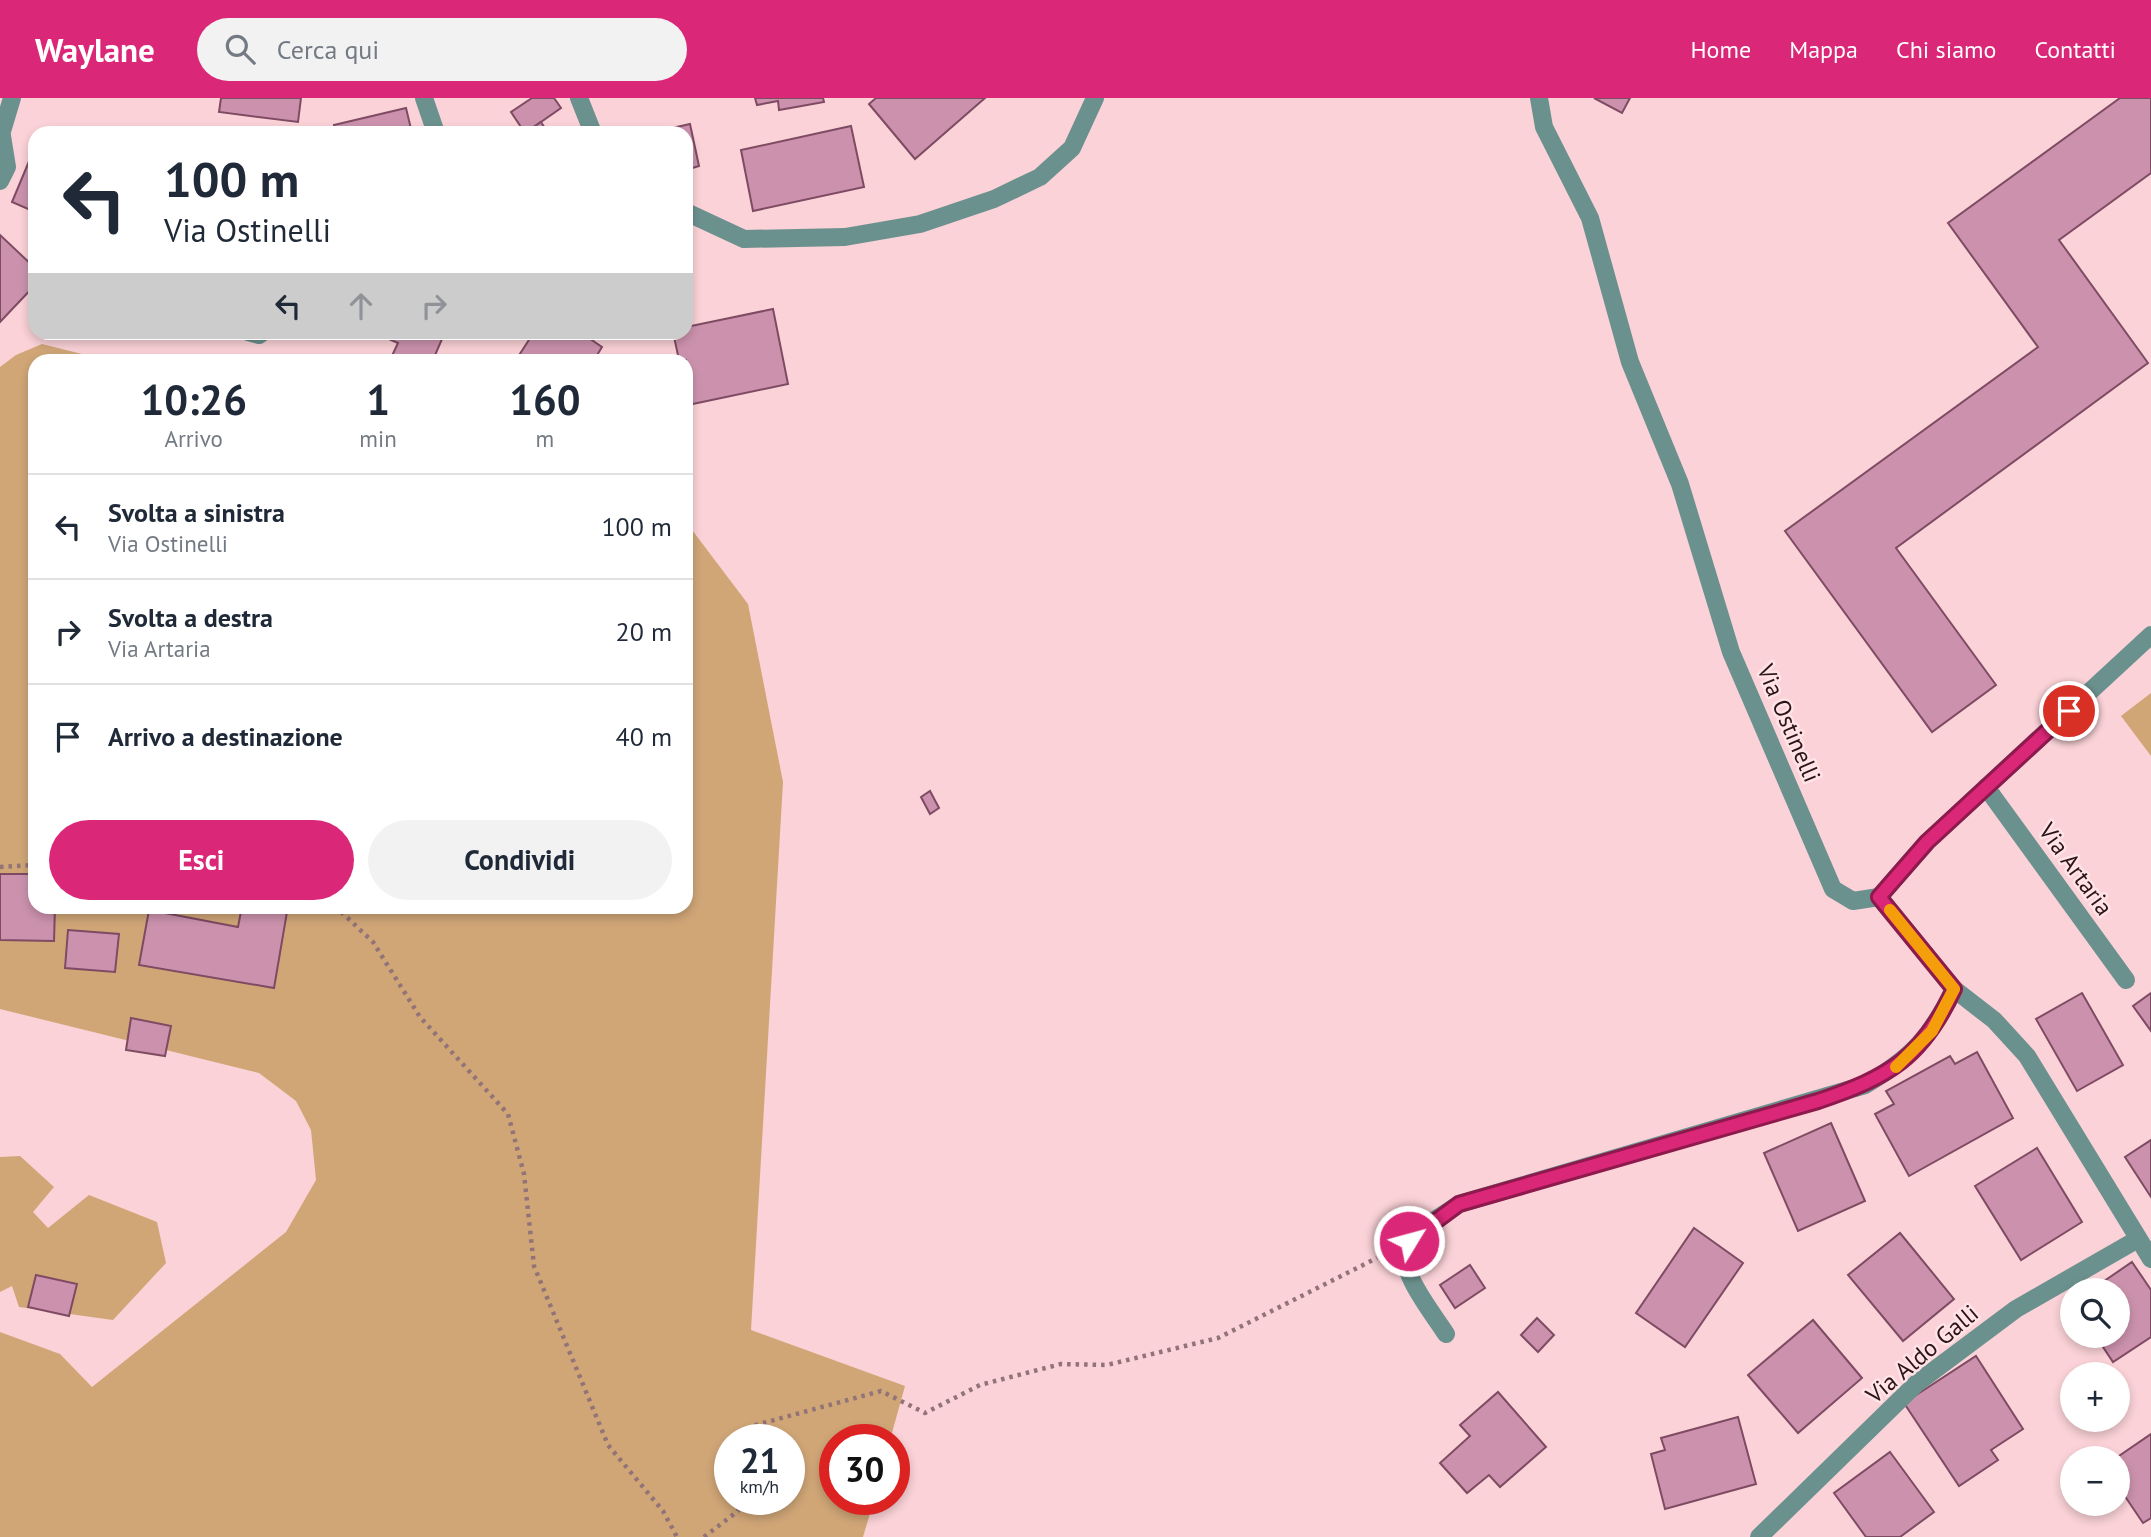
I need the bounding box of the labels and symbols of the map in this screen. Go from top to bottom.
street label: Via Ostinelli [1750,658,1828,787]
pin [2039,681,2099,741]
street label: Via Artaria [2031,816,2120,921]
position arrow [1372,1204,1446,1278]
street label: Via Aldo Galli [1858,1298,1985,1411]
speed limit sign: 30 [819,1424,910,1515]

